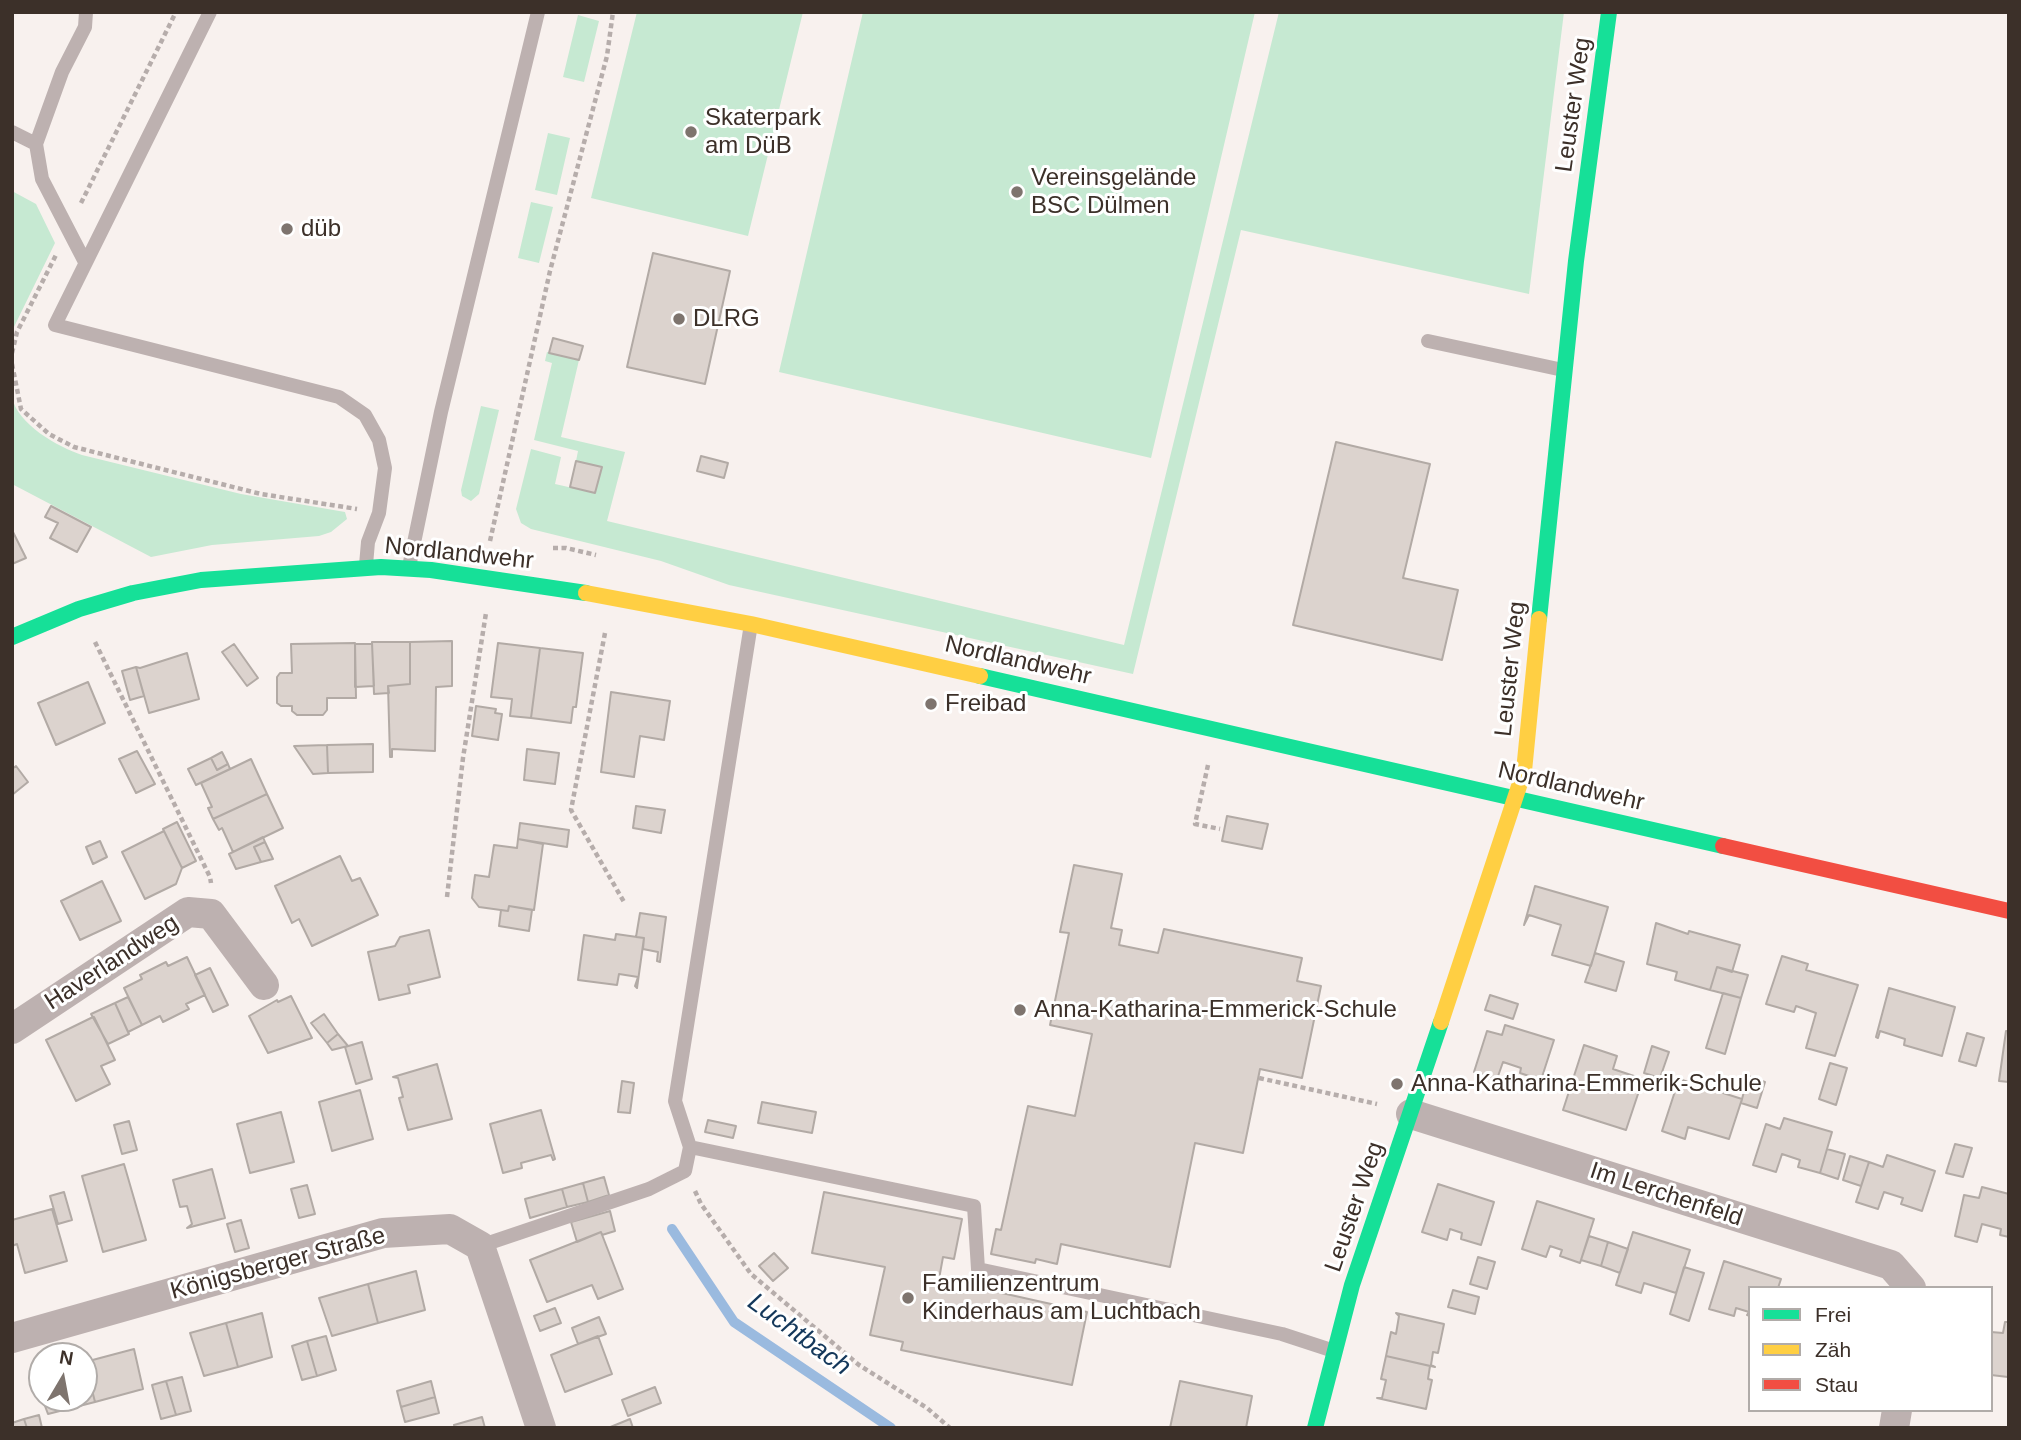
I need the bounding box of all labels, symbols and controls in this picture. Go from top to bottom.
street label: Leuster Weg [1550,36,1598,174]
place label: Skaterpark am DüB [705,104,821,160]
marker: Skaterpark am DüB [683,124,699,140]
place label: Vereinsgelände BSC Dülmen [1031,164,1196,220]
marker: Vereinsgelände BSC Dülmen [1009,184,1025,200]
place label: düb [301,215,341,243]
marker: düb [279,221,295,237]
place label: DLRG [693,305,760,333]
marker: DLRG [671,311,687,327]
street label: Nordlandwehr [383,532,535,576]
street label: Leuster Weg [1490,600,1532,738]
street label: Nordlandwehr [942,630,1094,692]
place label: Freibad [945,690,1026,718]
marker: Freibad [923,696,939,712]
street label: Nordlandwehr [1495,756,1647,818]
street label: Haverlandweg [40,909,184,1017]
place label: Anna-Katharina-Emmerick-Schule [1034,996,1397,1024]
marker: Anna-Katharina-Emmerick-Schule [1012,1002,1028,1018]
place label: Anna-Katharina-Emmerik-Schule [1411,1070,1762,1098]
marker: Anna-Katharina-Emmerik-Schule [1389,1076,1405,1092]
street label: Leuster Weg [1319,1138,1391,1276]
street label: Im Lerchenfeld [1586,1157,1746,1233]
street label: Königsberger Straße [167,1221,389,1307]
place label: Familienzentrum Kinderhaus am Luchtbach [922,1270,1201,1326]
legend [1748,1286,1993,1412]
water label: Luchtbach [741,1287,857,1383]
marker: Familienzentrum Kinderhaus am Luchtbach [900,1290,916,1306]
text: Frei [1815,1303,1851,1326]
text: Zäh [1815,1338,1851,1361]
north arrow [28,1342,98,1412]
text: N [58,1346,75,1369]
text: Stau [1815,1373,1858,1396]

